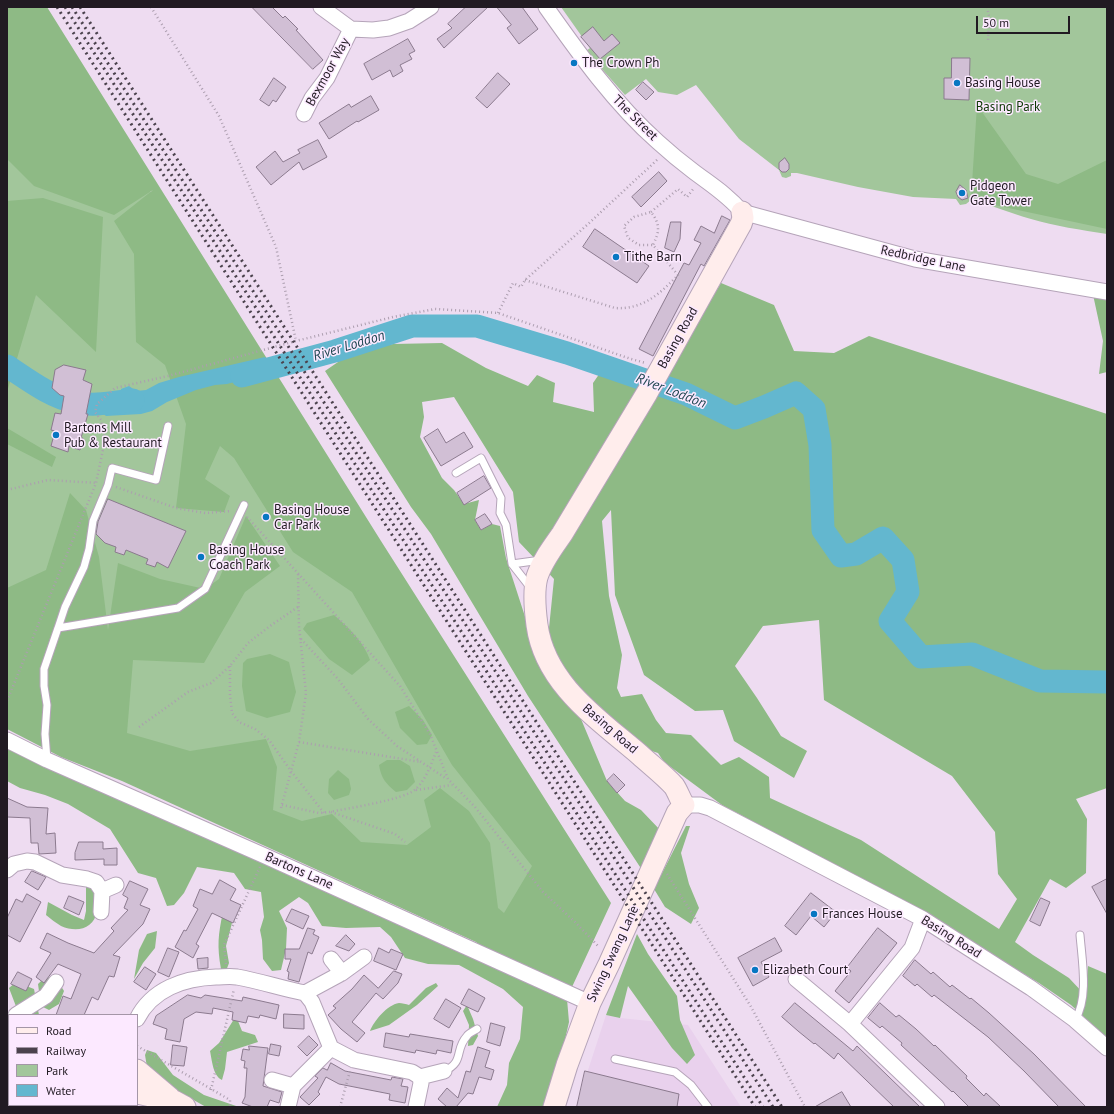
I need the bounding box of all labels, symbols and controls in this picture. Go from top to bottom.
scale bar [978,8,1072,34]
text: 50 m [983,15,1009,30]
street label: Bexmoor Way [303,35,353,109]
place label: The Crown Ph [582,55,659,71]
marker: The Crown Ph [569,58,579,68]
place label: Basing House [965,75,1040,91]
marker: Basing House [952,78,962,88]
street label: The Street [609,92,661,144]
park label: Basing Park [976,99,1040,115]
place label: Pidgeon Gate Tower [970,178,1032,209]
marker: Pidgeon Gate Tower [957,188,967,198]
street label: Redbridge Lane [879,242,967,276]
place label: Tithe Barn [624,249,682,265]
marker: Tithe Barn [611,252,621,262]
street label: Basing Road [655,304,701,372]
water label: River Loddon [311,327,387,365]
water label: River Loddon [633,370,709,412]
place label: Bartons Mill Pub & Restaurant [64,420,162,451]
marker: Bartons Mill Pub & Restaurant [51,430,61,440]
place label: Basing House Car Park [274,502,349,533]
marker: Basing House Car Park [261,512,271,522]
place label: Basing House Coach Park [209,542,284,573]
marker: Basing House Coach Park [196,552,206,562]
street label: Basing Road [579,701,641,757]
street label: Bartons Lane [263,849,335,893]
street label: Swing Swang Lane [584,903,642,1005]
place label: Frances House [822,906,903,922]
marker: Frances House [809,909,819,919]
street label: Basing Road [918,912,984,962]
place label: Elizabeth Court [763,962,848,978]
marker: Elizabeth Court [750,965,760,975]
legend [8,1014,138,1106]
text: Road [46,1023,71,1038]
text: Railway [46,1043,86,1058]
text: Park [46,1063,68,1078]
text: Water [46,1083,76,1098]

